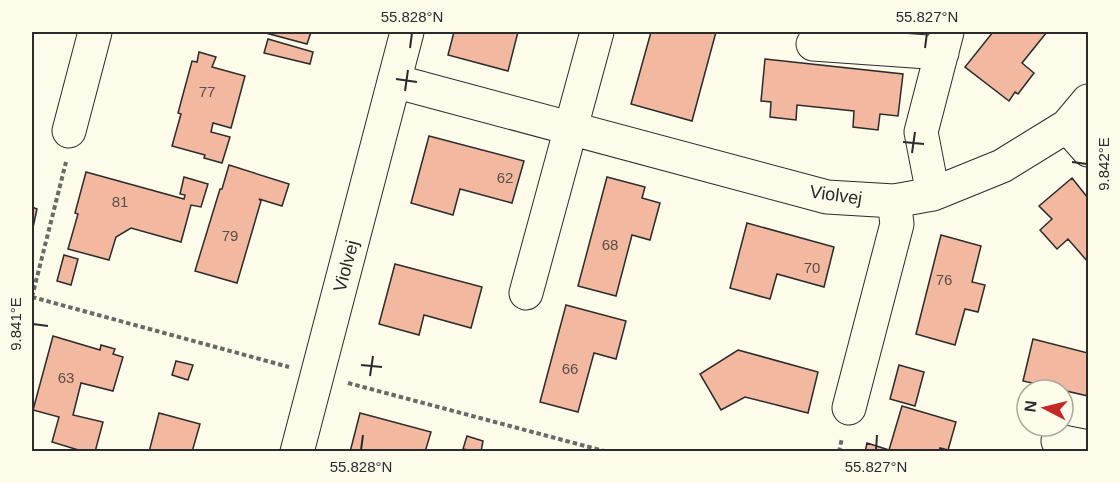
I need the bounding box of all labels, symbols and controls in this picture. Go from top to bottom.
text: 55.828°N [381,8,443,25]
text: 55.827°N [896,8,958,25]
house number: 77 [199,83,215,100]
text: 9.842°E [1095,137,1112,191]
house number: 62 [497,169,513,186]
street label: Violvej [809,181,863,209]
house number: 81 [112,193,128,210]
house number: 79 [222,227,238,244]
house number: 68 [602,236,618,253]
street label: Violvej [330,238,362,294]
house number: 70 [804,259,820,276]
house number: 76 [936,271,952,288]
text: 9.841°E [7,297,24,351]
house number: 66 [562,360,578,377]
house number: 63 [58,369,74,386]
north arrow [1015,378,1075,438]
text: N [1021,399,1040,413]
text: 55.828°N [330,458,392,475]
text: 55.827°N [845,458,907,475]

